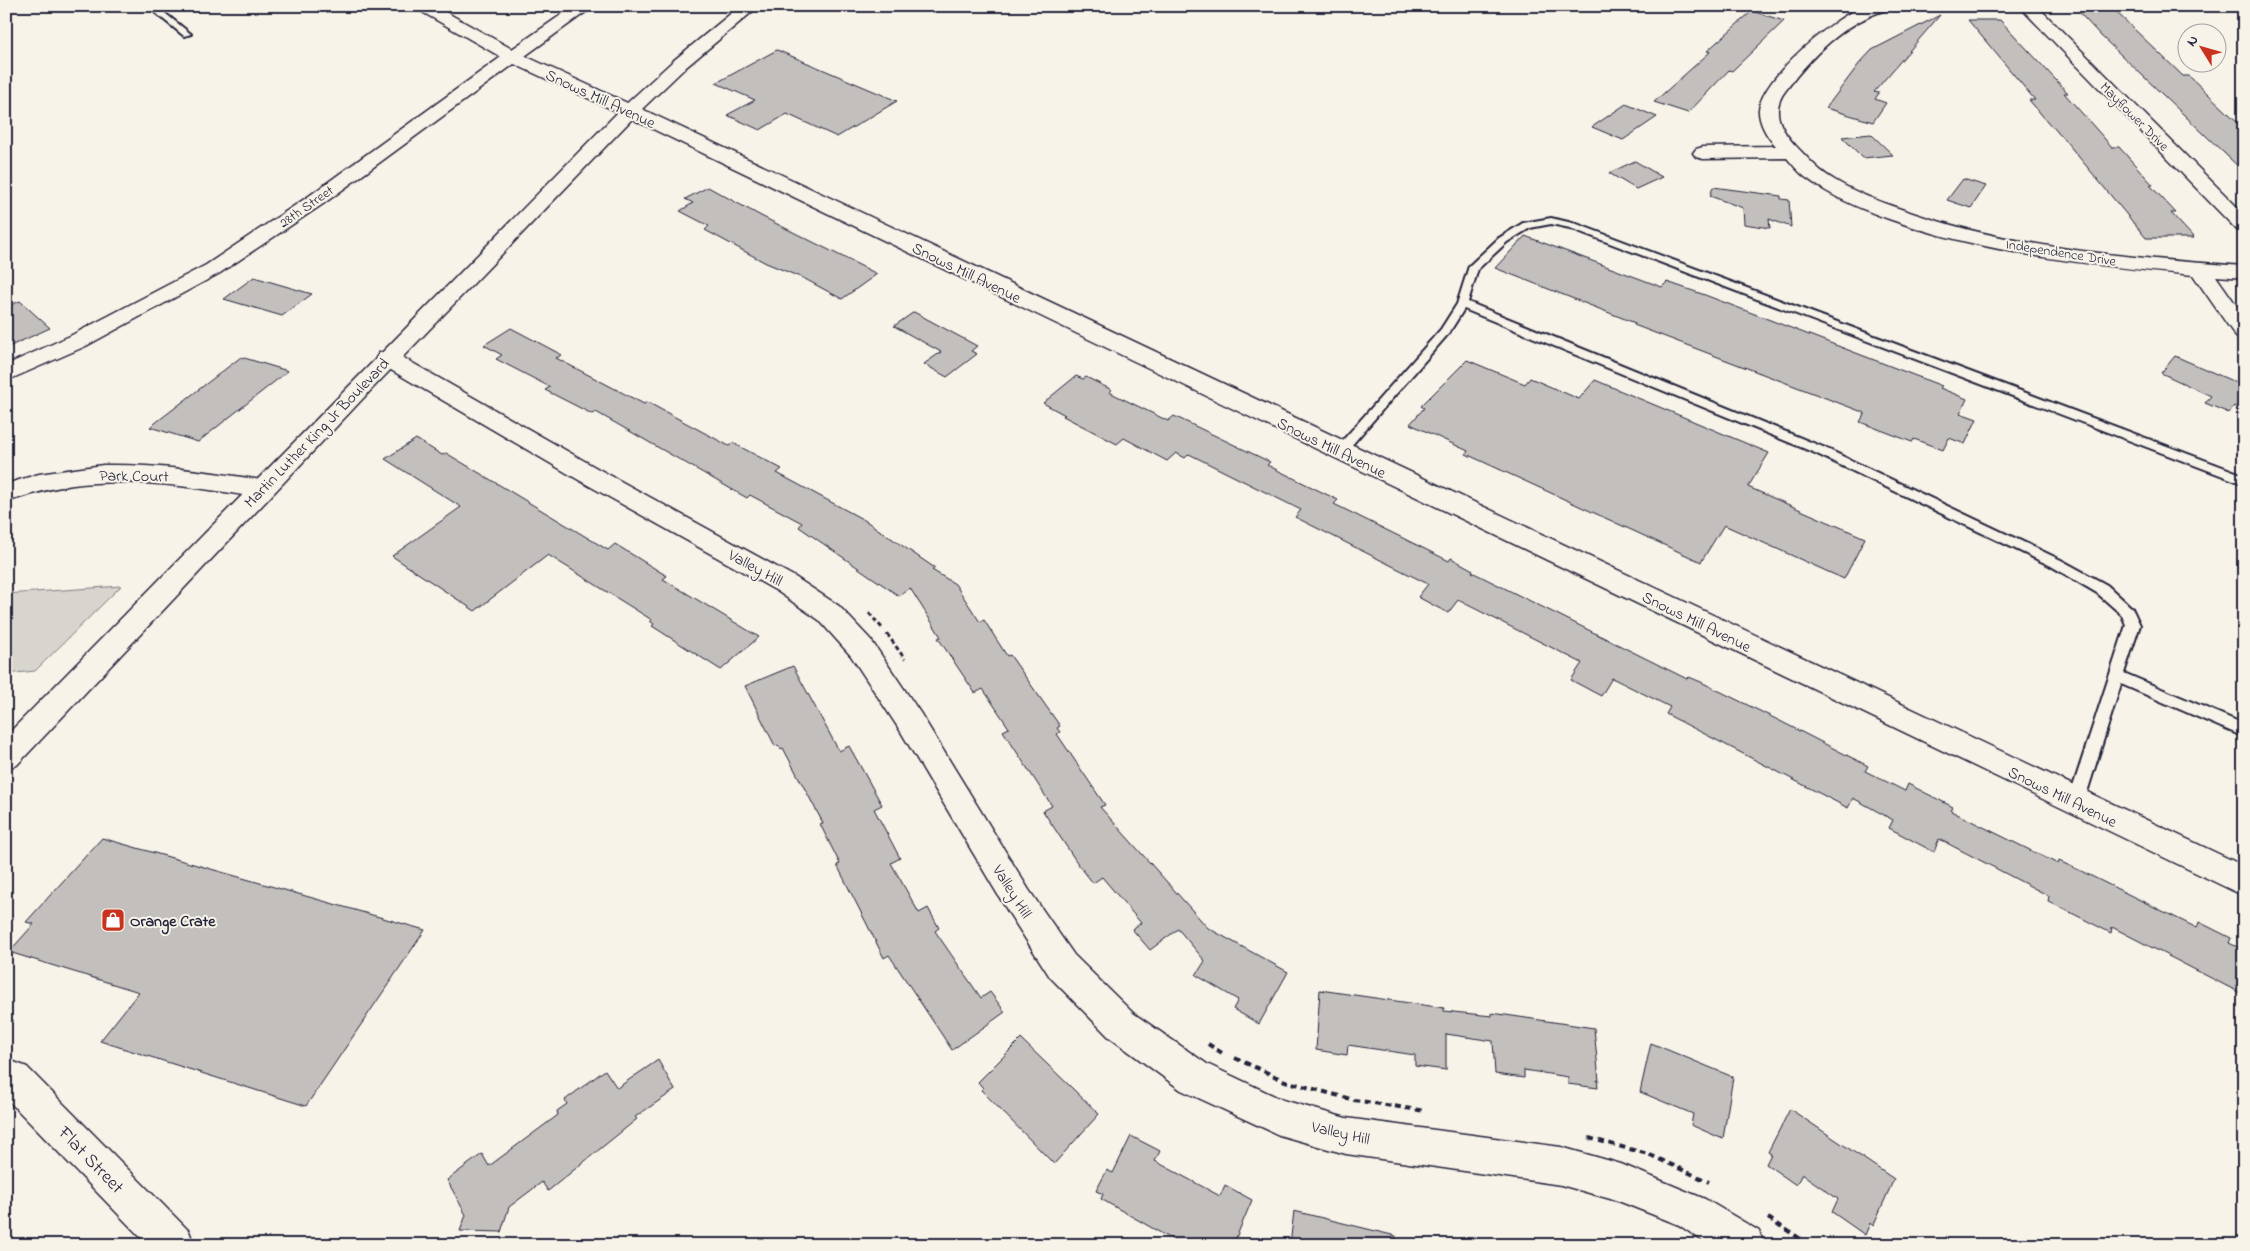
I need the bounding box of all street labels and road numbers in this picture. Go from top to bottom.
street label: Snows Mill Avenue [541,64,660,136]
street label: Mayflower Drive [2094,78,2174,158]
street label: 28th Street [275,181,339,234]
street label: Independence Drive [2004,234,2118,273]
street label: Snows Mill Avenue [907,237,1026,311]
street label: Martin Luther King Jr Boulevard [239,353,396,514]
street label: Snows Mill Avenue [1272,412,1391,486]
street label: Park Court [99,464,170,490]
street label: Valley Hill [722,543,787,594]
street label: Snows Mill Avenue [1637,586,1756,660]
street label: Snows Mill Avenue [2003,761,2122,835]
street label: Valley Hill [985,860,1037,924]
street label: Valley Hill [1308,1115,1372,1152]
street label: Flat Street [50,1120,130,1201]

